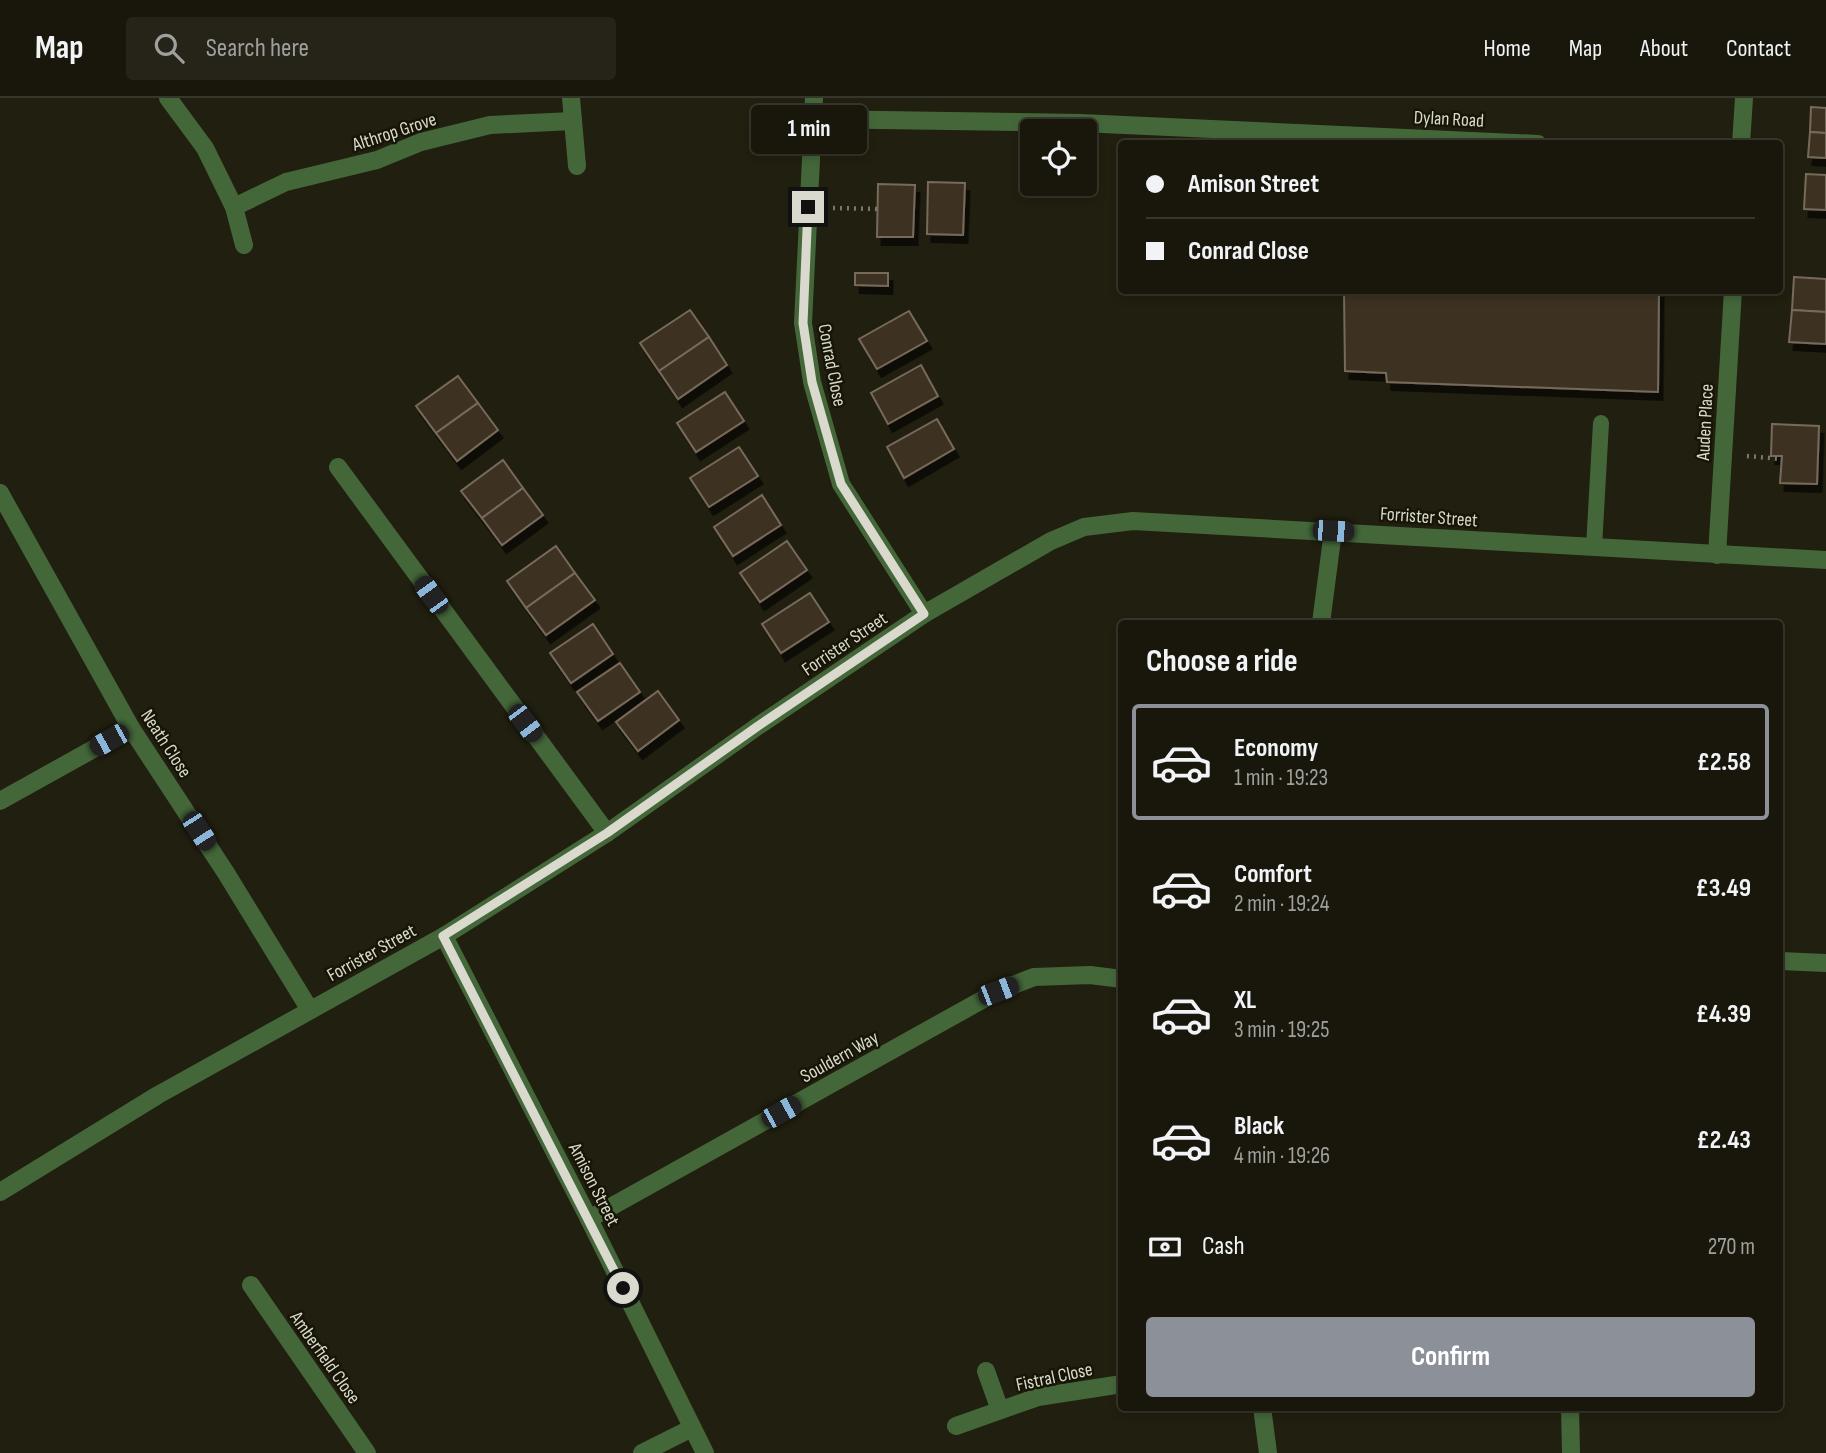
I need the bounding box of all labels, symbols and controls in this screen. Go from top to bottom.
search box [126,17,616,80]
text: Map [35,28,84,68]
icon: search [150,29,188,67]
text: Search here [206,33,309,64]
text: Home [1483,34,1531,63]
text: Map [1569,34,1602,63]
text: About [1640,34,1688,63]
text: Contact [1726,34,1791,63]
callout: 1 min [750,105,866,154]
street label: Dylan Road [1413,106,1485,133]
street label: Althrop Grove [349,108,439,157]
text: 1 min [788,115,830,143]
map controls [1020,119,1097,196]
button: locate [1020,119,1097,196]
text: Amison Street [1188,169,1319,200]
route end [792,191,824,223]
text: Conrad Close [1188,236,1309,267]
street label: Conrad Close [812,322,851,408]
street label: Auden Place [1692,383,1719,462]
street label: Forrister Street [1379,503,1479,532]
car [1312,519,1355,543]
car [411,572,452,618]
street label: Forrister Street [798,607,892,681]
text: Choose a ride [1146,642,1298,681]
car [504,700,547,746]
street label: Neath Close [135,705,196,782]
car [86,721,133,759]
icon: car [1150,731,1213,794]
text: Economy [1234,733,1318,764]
text: £2.58 [1697,747,1751,778]
text: 1 min · 19:23 [1234,764,1328,792]
car [179,808,220,854]
icon: car [1150,857,1213,920]
text: Comfort [1234,859,1312,890]
text: £3.49 [1696,873,1751,904]
text: 2 min · 19:24 [1234,890,1329,918]
street label: Forrister Street [323,919,420,987]
car [975,974,1022,1008]
icon: car [1150,983,1213,1046]
text: XL [1234,985,1256,1016]
text: £4.39 [1696,999,1751,1030]
text: 3 min · 19:25 [1234,1016,1329,1044]
street label: Souldern Way [797,1026,884,1088]
car [758,1093,805,1131]
icon: car [1150,1109,1213,1172]
text: Black [1234,1111,1284,1142]
text: £2.43 [1696,1125,1751,1156]
street label: Amison Street [562,1138,624,1230]
text: 4 min · 19:26 [1234,1142,1330,1170]
icon: cash [1146,1228,1184,1266]
text: Cash [1202,1231,1245,1262]
text: 270 m [1708,1233,1755,1261]
route start [607,1272,639,1304]
street label: Amberfield Close [284,1306,365,1408]
button: Confirm [1146,1317,1755,1397]
street label: Fistral Close [1014,1358,1095,1397]

